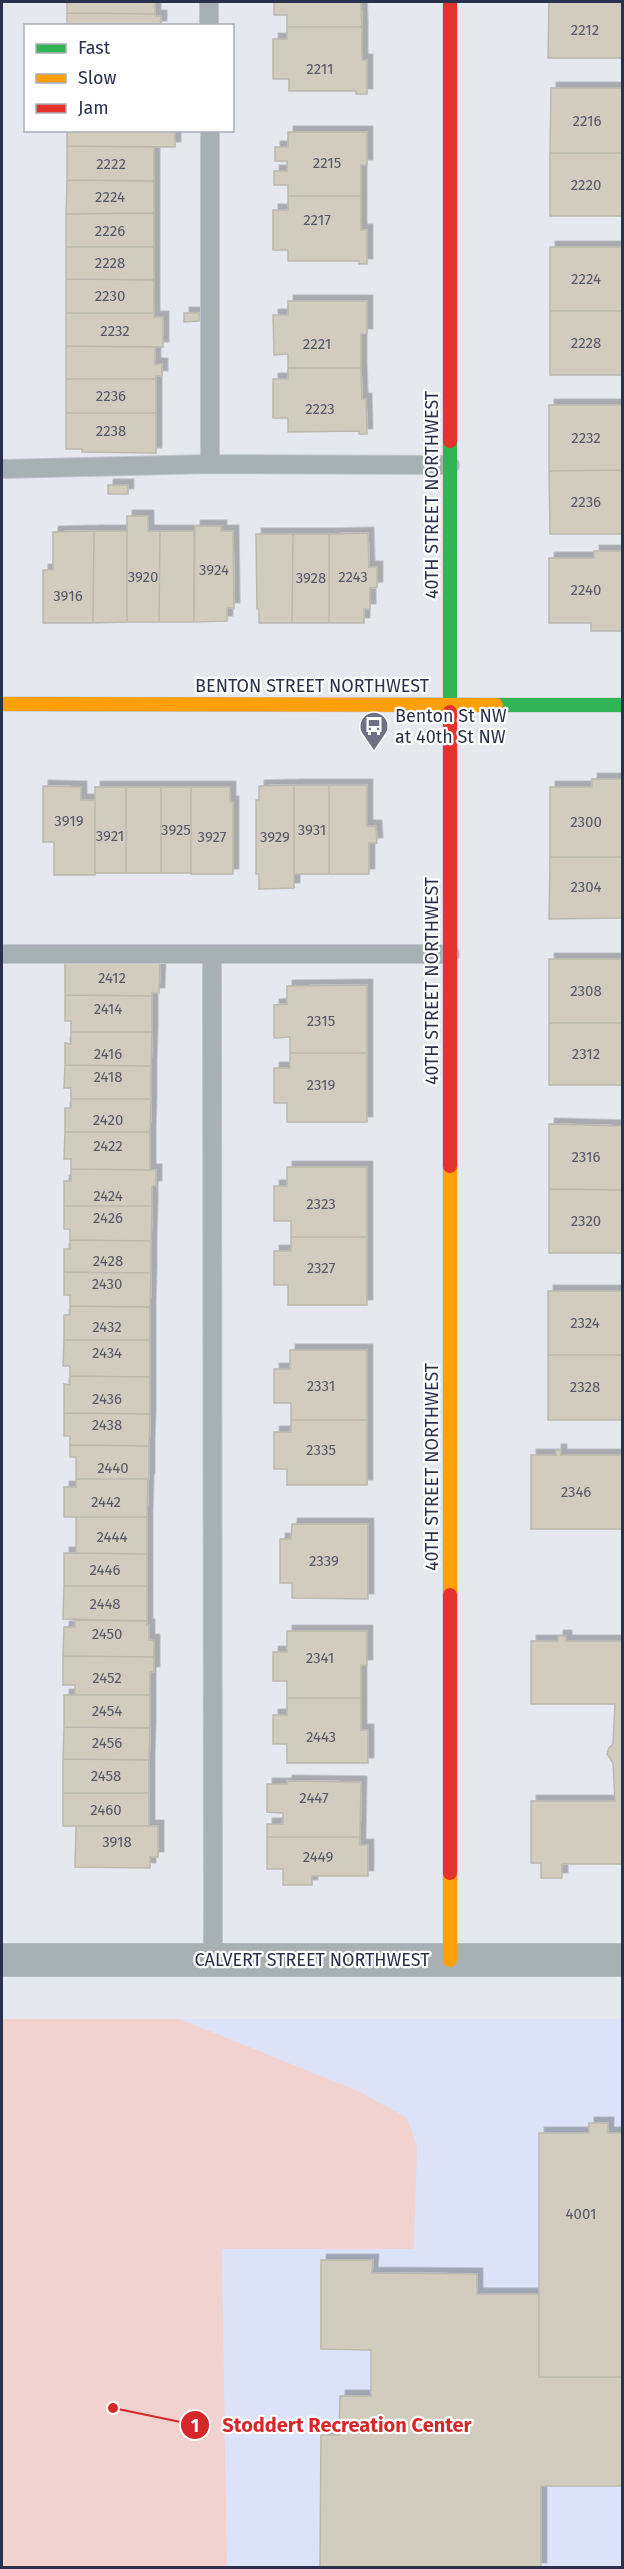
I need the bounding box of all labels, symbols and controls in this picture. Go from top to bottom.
house number: 2212 [571,21,599,39]
legend [24,24,234,132]
text: Fast [78,37,111,59]
house number: 2211 [306,60,334,78]
text: Slow [78,67,117,89]
text: Jam [78,97,109,119]
house number: 2216 [573,112,601,130]
house number: 2215 [313,154,341,172]
house number: 2222 [96,155,126,173]
house number: 2220 [571,176,601,194]
house number: 2224 [95,188,125,206]
house number: 2217 [303,211,331,229]
house number: 2226 [95,222,125,240]
house number: 2228 [95,254,125,272]
house number: 2224 [571,270,601,288]
house number: 2230 [95,287,125,305]
house number: 2232 [100,322,130,340]
house number: 2228 [571,334,601,352]
house number: 2221 [303,335,331,353]
house number: 2236 [96,387,126,405]
street label: 40TH STREET NORTHWEST [421,390,443,599]
house number: 2223 [305,400,335,418]
house number: 2238 [96,422,126,440]
house number: 2232 [571,429,601,447]
house number: 2236 [571,493,601,511]
house number: 3924 [199,561,229,579]
house number: 3920 [128,568,158,586]
house number: 2243 [338,568,368,586]
house number: 3928 [296,569,326,587]
house number: 2240 [571,581,601,599]
house number: 3916 [53,587,83,605]
street label: BENTON STREET NORTHWEST [195,675,430,697]
place label: Benton St NW at 40th St NW [395,705,507,748]
bus stop icon: Benton St NW at 40th St NW [358,710,390,752]
house number: 3919 [54,812,84,830]
house number: 2300 [570,813,602,831]
house number: 3925 [161,821,191,839]
house number: 3931 [298,821,326,839]
house number: 3921 [96,827,124,845]
house number: 3927 [198,828,227,846]
house number: 3929 [260,828,290,846]
street label: 40TH STREET NORTHWEST [421,876,443,1085]
house number: 2304 [570,878,602,896]
house number: 2412 [98,969,126,987]
house number: 2308 [570,982,602,1000]
house number: 2414 [94,1000,122,1018]
house number: 2315 [307,1012,335,1030]
house number: 2416 [94,1045,122,1063]
house number: 2312 [572,1045,600,1063]
house number: 2418 [94,1068,122,1086]
house number: 2319 [307,1076,336,1094]
house number: 2420 [93,1111,123,1129]
house number: 2422 [93,1137,123,1155]
house number: 2316 [572,1148,600,1166]
house number: 2424 [93,1187,123,1205]
house number: 2323 [306,1195,336,1213]
house number: 2426 [93,1209,123,1227]
house number: 2320 [571,1212,601,1230]
house number: 2428 [93,1252,123,1270]
house number: 2327 [307,1259,336,1277]
house number: 2430 [92,1275,122,1293]
house number: 2324 [570,1314,600,1332]
house number: 2432 [92,1318,122,1336]
house number: 2434 [92,1344,122,1362]
street label: 40TH STREET NORTHWEST [421,1362,443,1571]
house number: 2331 [307,1377,335,1395]
house number: 2328 [570,1378,600,1396]
house number: 2436 [92,1390,122,1408]
house number: 2438 [92,1416,122,1434]
house number: 2335 [306,1441,336,1459]
house number: 2440 [97,1459,129,1477]
house number: 2346 [561,1483,591,1501]
house number: 2442 [91,1493,121,1511]
house number: 2444 [97,1528,127,1546]
house number: 2339 [309,1552,339,1570]
house number: 2446 [90,1561,120,1579]
house number: 2448 [89,1595,121,1613]
house number: 2450 [92,1625,122,1643]
house number: 2341 [306,1649,334,1667]
house number: 2452 [92,1669,122,1687]
house number: 2454 [92,1702,122,1720]
house number: 2443 [306,1728,336,1746]
house number: 2456 [92,1734,122,1752]
house number: 2458 [91,1767,121,1785]
house number: 2447 [299,1789,329,1807]
house number: 2460 [90,1801,122,1819]
house number: 3918 [102,1833,132,1851]
house number: 2449 [303,1848,333,1866]
street label: CALVERT STREET NORTHWEST [194,1949,430,1971]
house number: 4001 [566,2205,596,2223]
callout: Stoddert Recreation Center [180,2406,484,2444]
text: Stoddert Recreation Center [222,2413,473,2437]
text: 1 [191,2415,199,2437]

